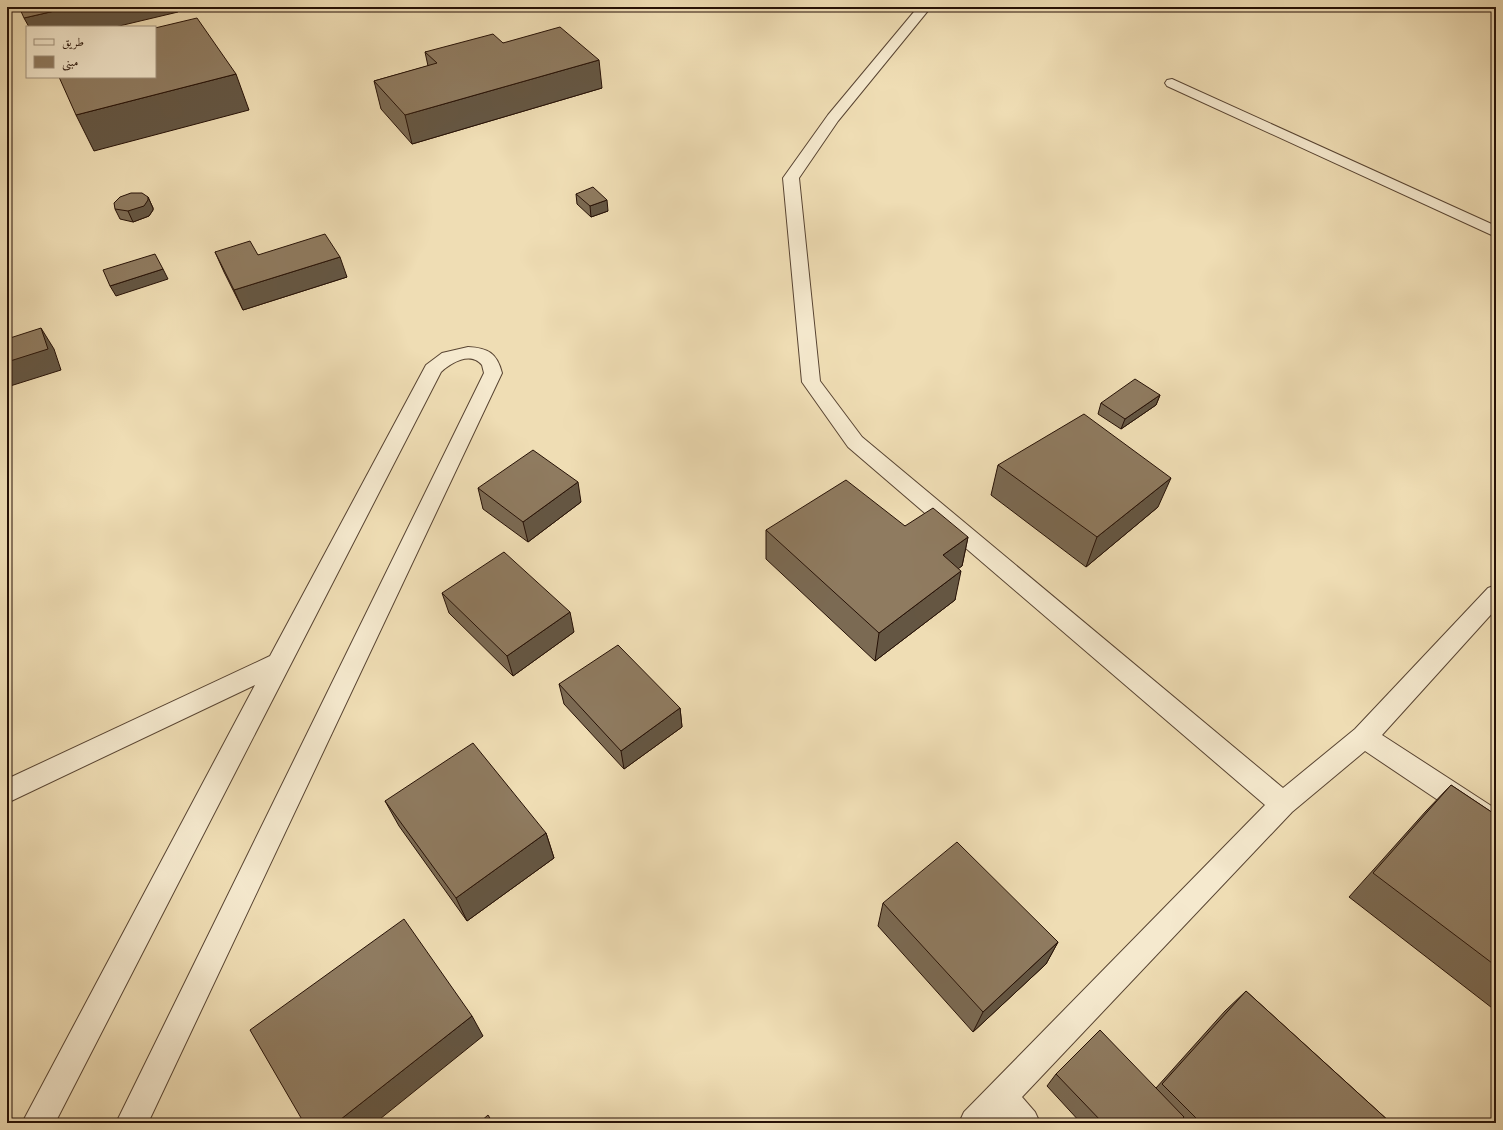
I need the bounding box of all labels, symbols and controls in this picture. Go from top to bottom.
legend [26,26,156,78]
text: طريق [62,35,84,50]
text: مبنى [62,55,78,71]

